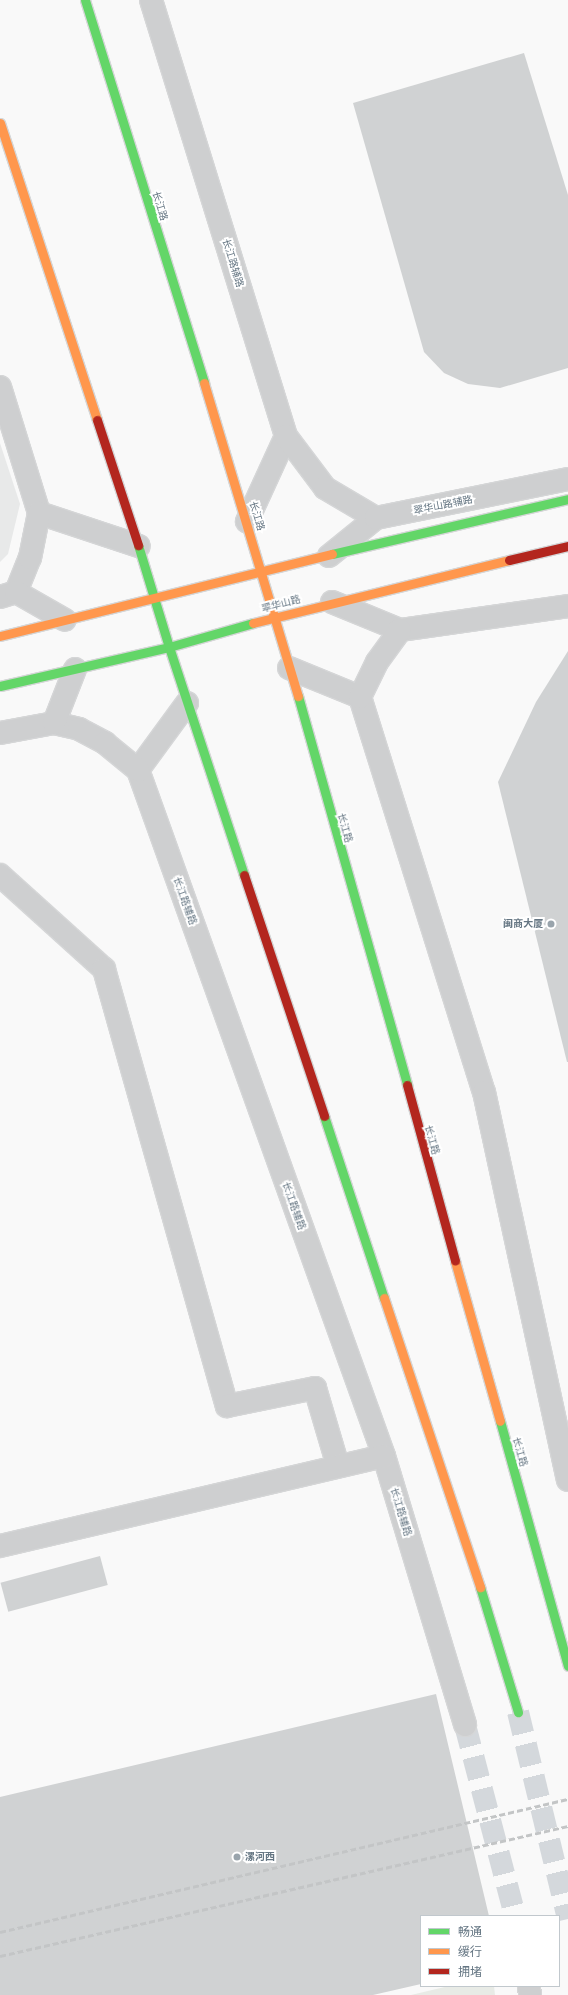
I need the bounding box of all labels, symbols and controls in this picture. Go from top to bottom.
street label: 长江路 [150,190,170,222]
street label: 长江路辅路 [220,237,246,289]
street label: 翠华山路辅路 [412,493,474,517]
street label: 长江路 [247,500,267,532]
street label: 翠华山路 [260,593,302,615]
street label: 长江路 [335,812,355,844]
street label: 长江路辅路 [171,875,199,927]
place label: 闽商大厦 [503,918,543,930]
marker: 闽商大厦 [546,919,556,929]
street label: 长江路 [422,1124,442,1156]
street label: 长江路辅路 [280,1180,308,1232]
street label: 长江路 [510,1436,530,1468]
street label: 长江路辅路 [388,1486,414,1538]
place label: 漯河西 [245,1851,275,1863]
marker: 漯河西 [232,1852,242,1862]
legend [420,1915,560,1987]
text: 畅通 [458,1924,482,1940]
text: 缓行 [458,1944,482,1960]
text: 拥堵 [458,1964,482,1980]

